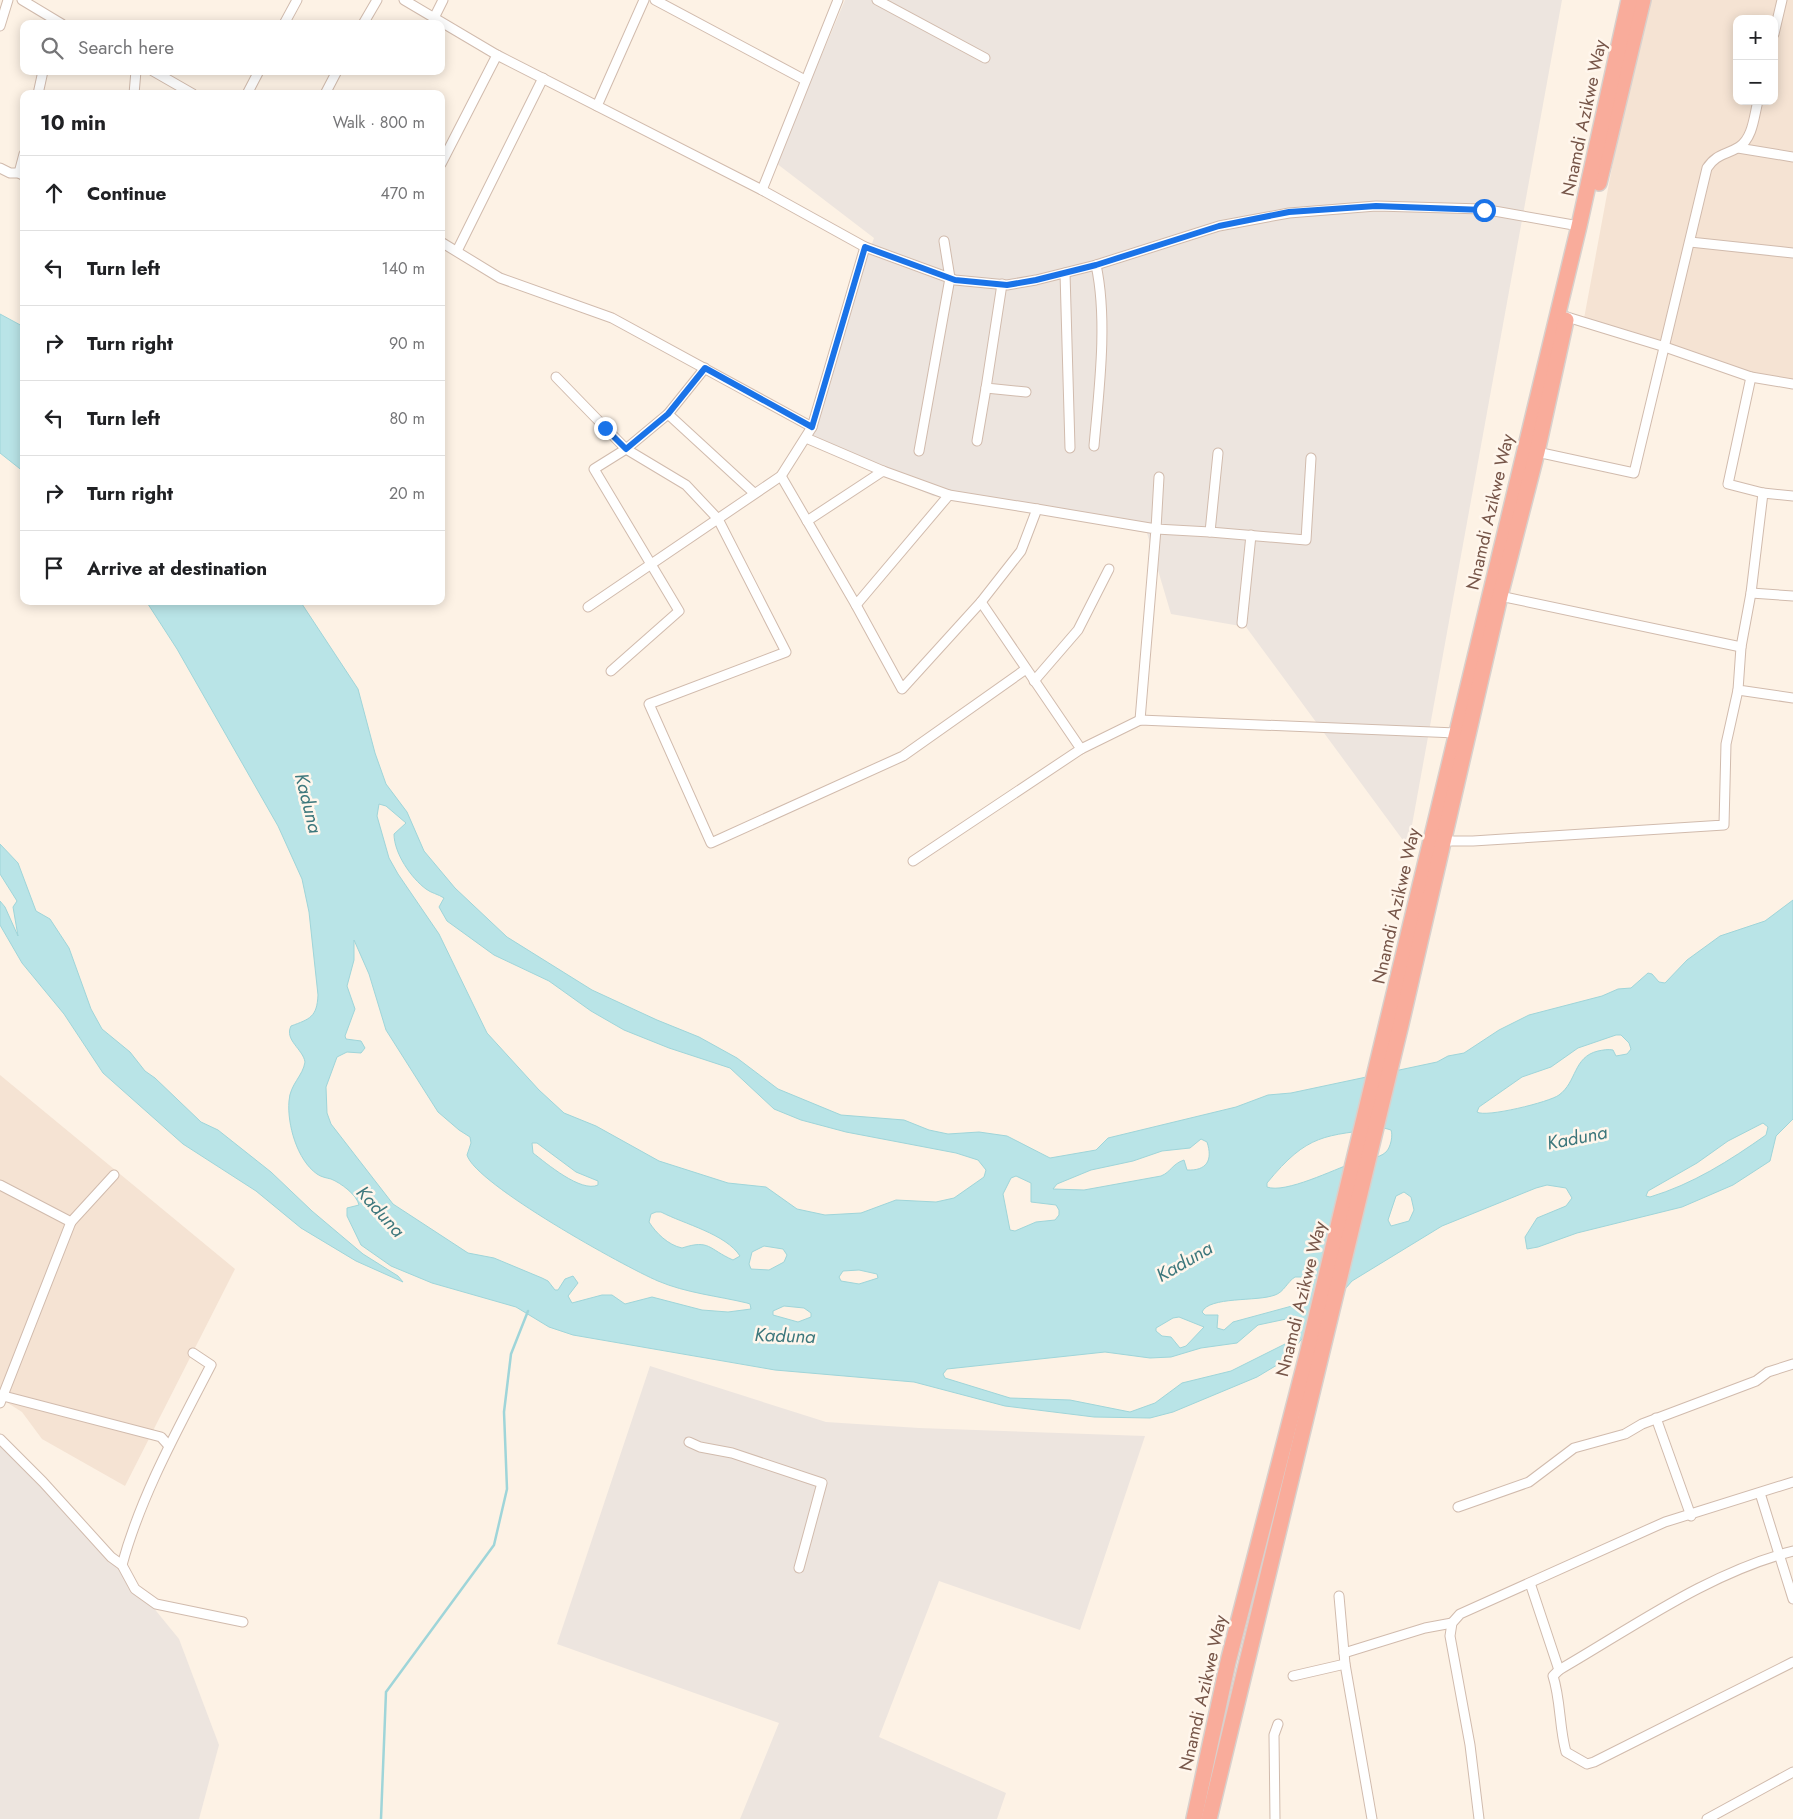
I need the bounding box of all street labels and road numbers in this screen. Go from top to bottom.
street label: Nnamdi Azikwe Way [1555,37,1613,199]
street label: Nnamdi Azikwe Way [1459,431,1521,593]
street label: Nnamdi Azikwe Way [1365,825,1427,987]
street label: Nnamdi Azikwe Way [1269,1218,1333,1380]
street label: Nnamdi Azikwe Way [1172,1612,1234,1774]

